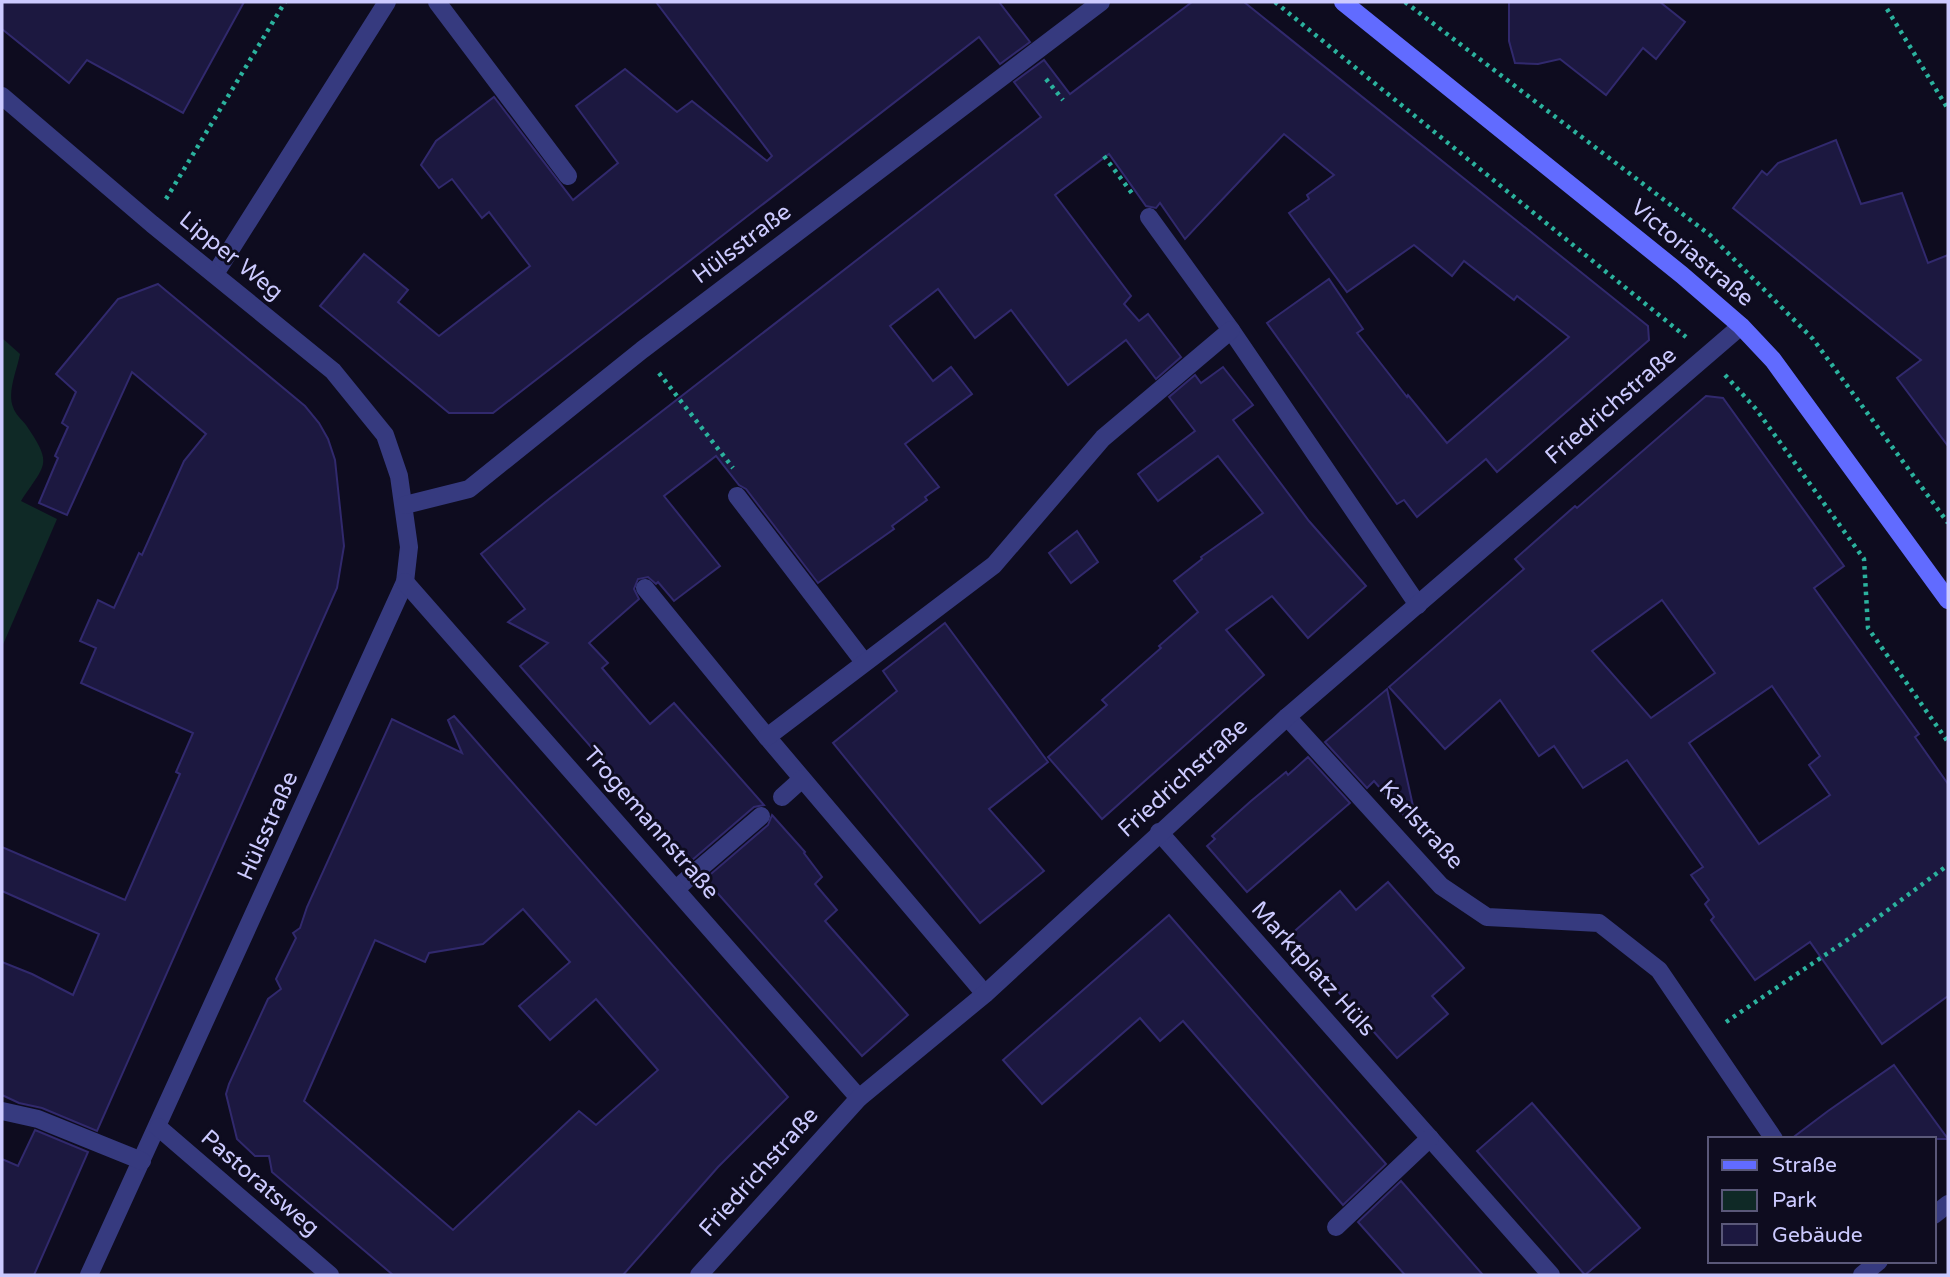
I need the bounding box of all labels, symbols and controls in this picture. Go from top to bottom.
street label: Victoriastraße [1625,193,1759,313]
street label: Hülsstraße [687,198,797,290]
street label: Lipper Weg [173,206,289,306]
street label: Friedrichstraße [1540,341,1682,471]
street label: Friedrichstraße [1112,712,1254,844]
street label: Trogemannstraße [577,741,725,905]
street label: Hülsstraße [232,767,304,885]
street label: Karlstraße [1373,775,1469,875]
street label: Marktplatz Hüls [1245,896,1381,1042]
street label: Friedrichstraße [693,1101,825,1243]
street label: Pastoratsweg [195,1124,325,1242]
legend [1708,1137,1936,1263]
text: Straße [1772,1153,1837,1178]
text: Park [1772,1188,1817,1213]
text: Gebäude [1772,1223,1863,1248]

